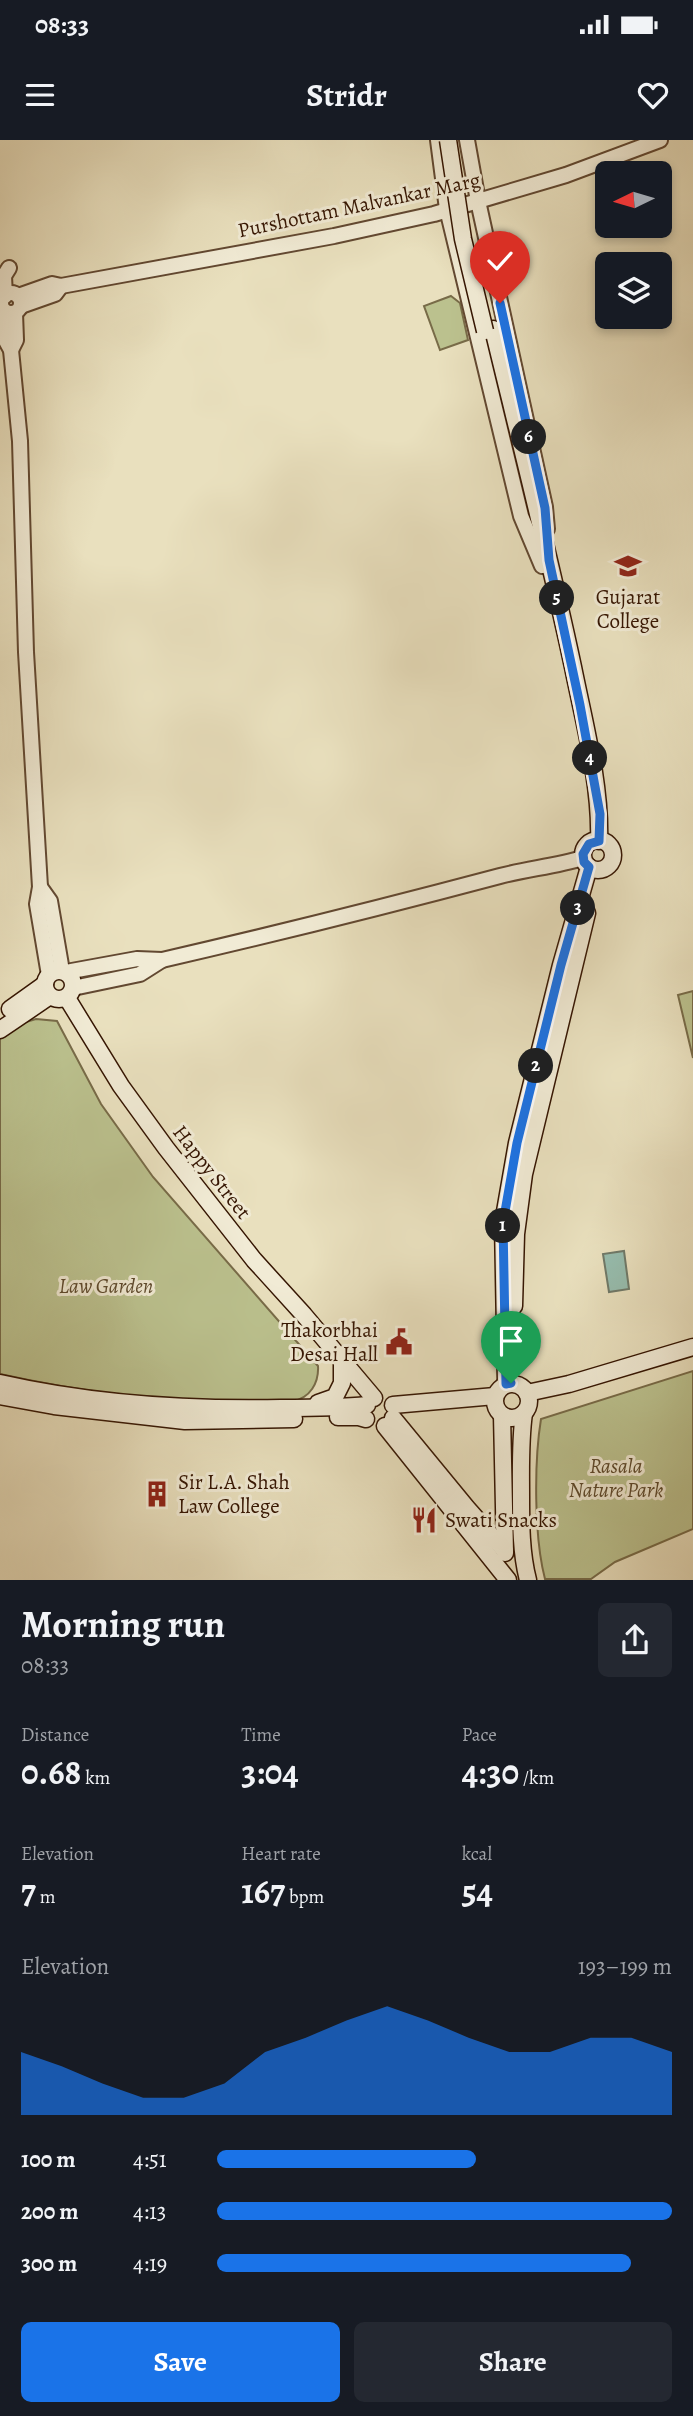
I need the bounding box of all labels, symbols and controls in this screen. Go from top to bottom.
text: 08:33 [35,7,89,42]
text: Stridr [306,73,387,117]
icon: menu [21,76,59,114]
icon: heart [634,76,672,114]
north arrow [595,161,672,238]
map controls [595,161,672,329]
street label: Purshottam Malvankar Marg [235,166,483,244]
pin [470,231,530,303]
icon: check [481,242,519,280]
button: layers [595,252,672,329]
pin: 6 [512,420,546,454]
text: 6 [524,423,533,449]
school or university icon: Gujarat College [613,551,643,581]
pin: 5 [540,580,574,616]
place label: Gujarat College [596,583,660,635]
text: 5 [552,584,561,610]
pin: 4 [572,740,608,776]
text: 4 [585,744,594,770]
pin: 3 [560,890,596,926]
text: 3 [573,894,582,920]
pin: 2 [518,1048,554,1084]
text: 2 [531,1052,540,1078]
street label: Happy Street [166,1119,258,1225]
pin: 1 [486,1208,520,1244]
text: 1 [499,1212,506,1238]
park label: Law Garden [59,1272,153,1300]
pin [481,1311,541,1383]
place label: Thakorbhai Desai Hall [281,1316,378,1368]
icon: arrive [492,1322,530,1360]
public building icon: Thakorbhai Desai Hall [384,1327,414,1357]
park label: Rasala Nature Park [569,1452,663,1504]
place label: Sir L.A. Shah Law College [178,1468,290,1520]
building icon: Sir L.A. Shah Law College [142,1479,172,1509]
restaurant icon: Swati Snacks [409,1505,439,1535]
place label: Swati Snacks [445,1506,557,1534]
text: Morning run [21,1598,225,1650]
button: share [598,1603,672,1677]
text: 08:33 [21,1650,69,1681]
text: Distance [21,1722,89,1748]
text: Time [241,1722,281,1748]
text: Pace [462,1722,497,1748]
text: 0.68 [21,1748,81,1796]
text: 3:04 [241,1748,299,1796]
text: 4:30 [462,1748,519,1796]
text: km [81,1765,110,1791]
text: /km [519,1765,554,1791]
text: Elevation [21,1841,94,1867]
text: Heart rate [241,1841,321,1867]
text: kcal [462,1841,492,1867]
text: 7 [21,1867,36,1915]
text: 167 [241,1867,285,1915]
text: 54 [462,1867,493,1915]
text: m [36,1884,56,1910]
text: bpm [285,1884,324,1910]
text: Elevation [21,1951,109,1982]
text: 193–199 m [578,1951,672,1982]
text: 100 m [21,2144,76,2175]
text: 4:51 [133,2144,167,2175]
text: 200 m [21,2196,79,2227]
text: 4:13 [133,2196,166,2227]
text: 300 m [21,2248,77,2279]
text: 4:19 [133,2248,167,2279]
button: Save [21,2322,340,2402]
button: Share [354,2322,672,2402]

